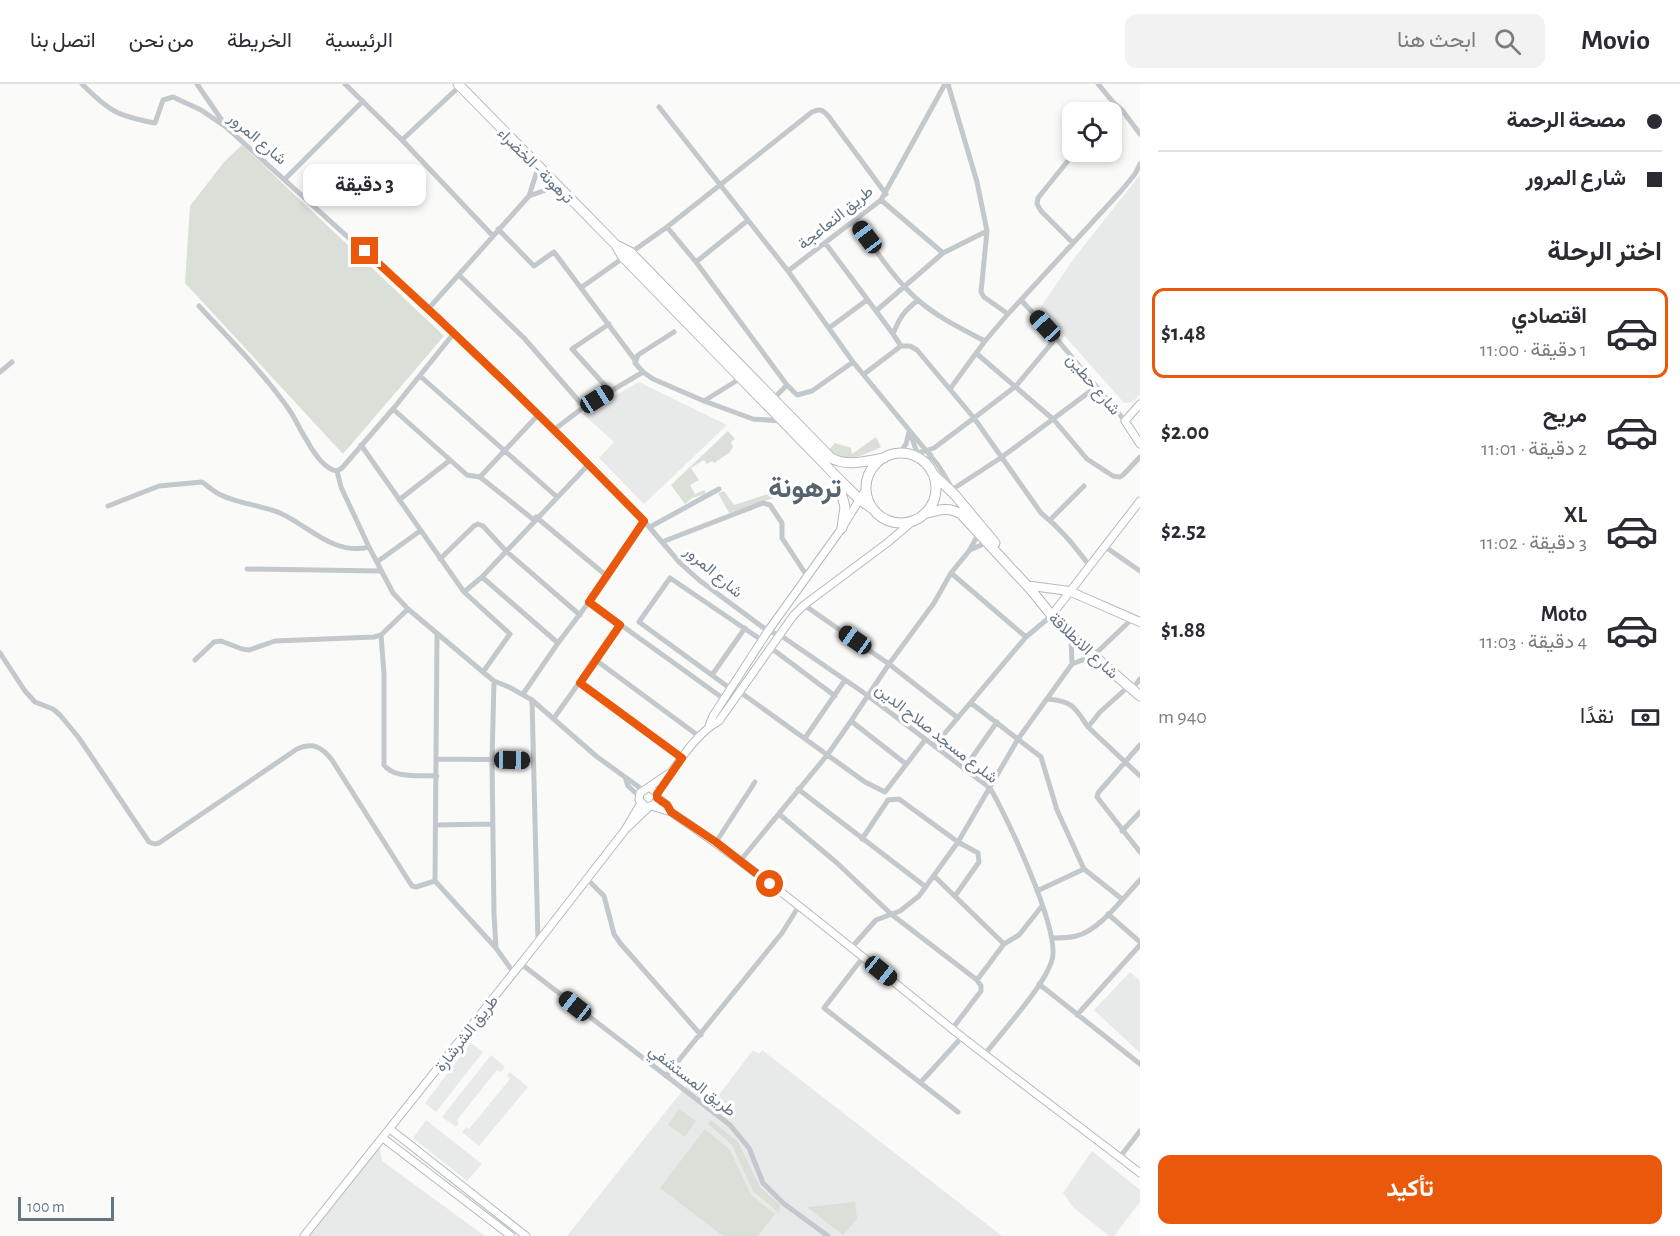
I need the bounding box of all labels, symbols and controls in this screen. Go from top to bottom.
search box [1125,14,1545,68]
icon: search [1491,25,1524,58]
text: Movio [1581,27,1650,55]
text: ابحث هنا [1397,29,1476,51]
text: اتصل بنا [30,30,96,51]
text: من نحن [129,30,194,51]
text: الخريطة [227,30,292,51]
text: الرئيسية [325,30,393,51]
map controls [1062,102,1122,162]
button: locate [1062,102,1122,162]
street label: شارع المرور [222,109,290,170]
text: مصحة الرحمة [1507,109,1626,131]
street label: ترهونة - الخضراء [493,125,576,208]
callout: 3 دقيقة [304,164,427,206]
text: شارع المرور [1526,167,1626,189]
text: 3 دقيقة [335,175,394,195]
street label: طريق النعاعجة [795,183,877,254]
car [849,217,885,257]
route end [351,237,378,264]
text: اختر الرحلة [1547,238,1662,265]
text: اقتصادي [1511,305,1587,327]
icon: car [1605,306,1659,360]
car [1026,307,1064,345]
text: $1.48 [1161,322,1206,344]
text: 1 دقيقة · 11:00 [1480,340,1587,360]
street label: شارع حطين [1061,351,1123,420]
car [577,382,617,416]
text: مريح [1543,404,1587,426]
icon: car [1605,405,1659,459]
text: $2.00 [1161,421,1209,443]
text: 2 دقيقة · 11:01 [1481,439,1587,459]
district label: ترهونة [768,475,842,505]
text: XL [1564,504,1587,526]
icon: car [1605,504,1659,558]
text: $2.52 [1161,520,1206,542]
text: 3 دقيقة · 11:02 [1480,533,1587,553]
street label: شارع المرور [678,542,746,603]
text: Moto [1541,603,1587,625]
icon: car [1605,603,1659,657]
street label: شارع الانطلاقة [1044,610,1121,684]
text: $1.88 [1161,619,1206,641]
car [835,622,875,658]
text: 4 دقيقة · 11:03 [1479,632,1587,652]
street label: شلرع مسجد صلاح الدين [870,681,1001,789]
icon: cash [1629,701,1662,734]
text: نقدًا [1580,705,1614,727]
text: 940 m [1158,707,1207,727]
car [494,751,530,769]
route start [756,870,783,897]
car [861,953,901,989]
car [555,988,595,1024]
street label: طريق الشرشارة [432,993,503,1076]
street label: طريق المستشفي [643,1042,739,1123]
button: تأكيد [1158,1155,1662,1224]
scale bar [18,1194,114,1222]
text: 100 m [27,1199,65,1215]

